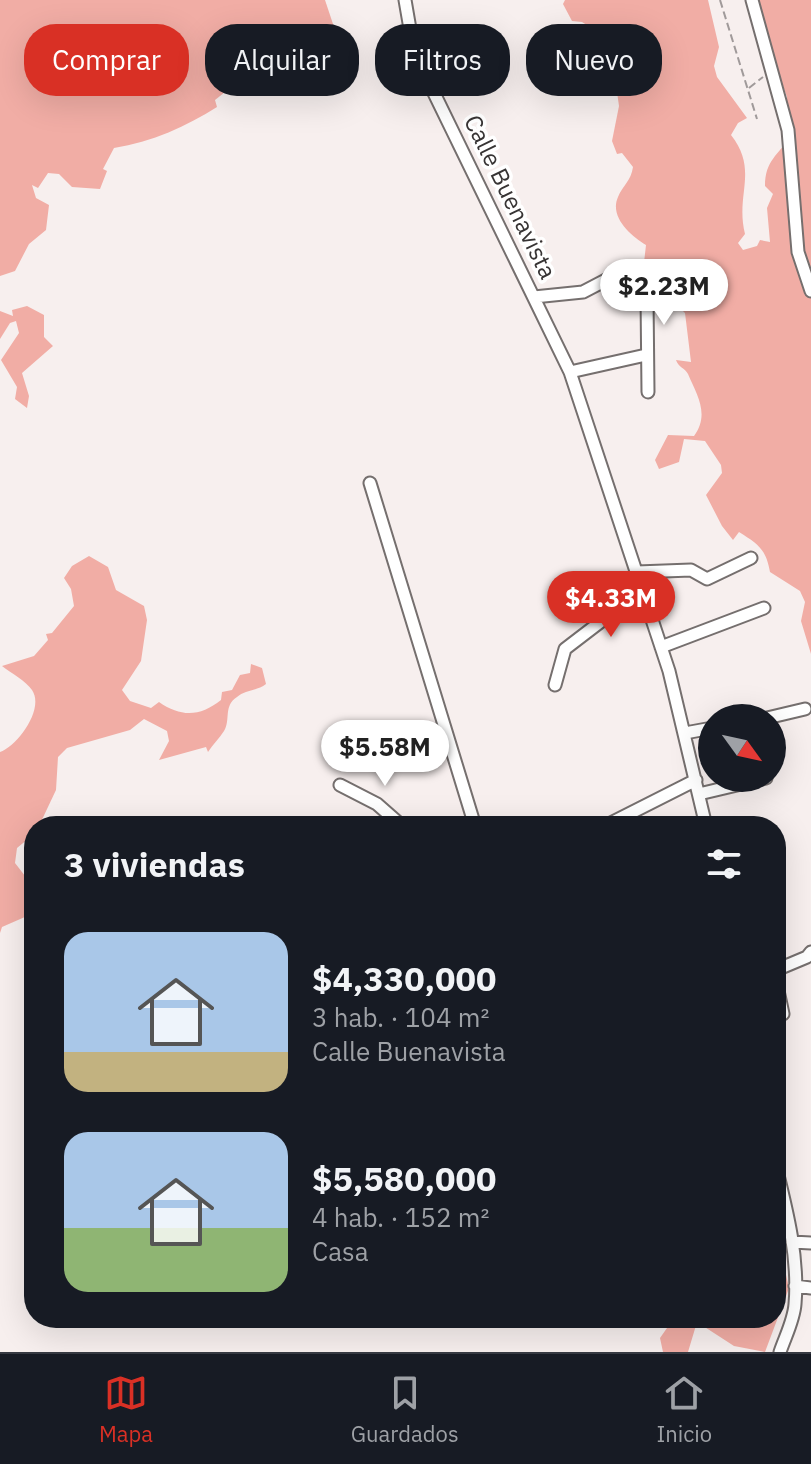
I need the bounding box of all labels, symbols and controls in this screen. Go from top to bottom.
chip: Comprar [24,24,189,96]
chip: Alquilar [205,24,359,96]
chip: Filtros [375,24,510,96]
chip: Nuevo [526,24,662,96]
street label: Calle Buenavista [457,109,565,284]
pin: $2.23M [599,259,729,327]
text: $2.23M [618,268,710,302]
pin: $4.33M [546,571,676,639]
text: $4.33M [565,580,657,614]
north arrow [698,704,786,792]
map controls [698,704,786,792]
pin: $5.58M [320,720,450,788]
text: $5.58M [339,729,431,763]
text: 3 viviendas [64,842,245,886]
icon: filters [702,842,746,886]
text: $4,330,000 [312,956,496,1000]
icon: home [128,964,224,1060]
text: 3 hab. · 104 m² [312,1000,489,1034]
text: Calle Buenavista [312,1034,506,1068]
text: $5,580,000 [312,1156,496,1200]
icon: home [128,1164,224,1260]
text: 4 hab. · 152 m² [312,1200,489,1234]
text: Casa [312,1234,369,1268]
tab: Mapa [99,1371,153,1448]
tab: Guardados [351,1371,459,1448]
tab: Inicio [656,1371,712,1448]

